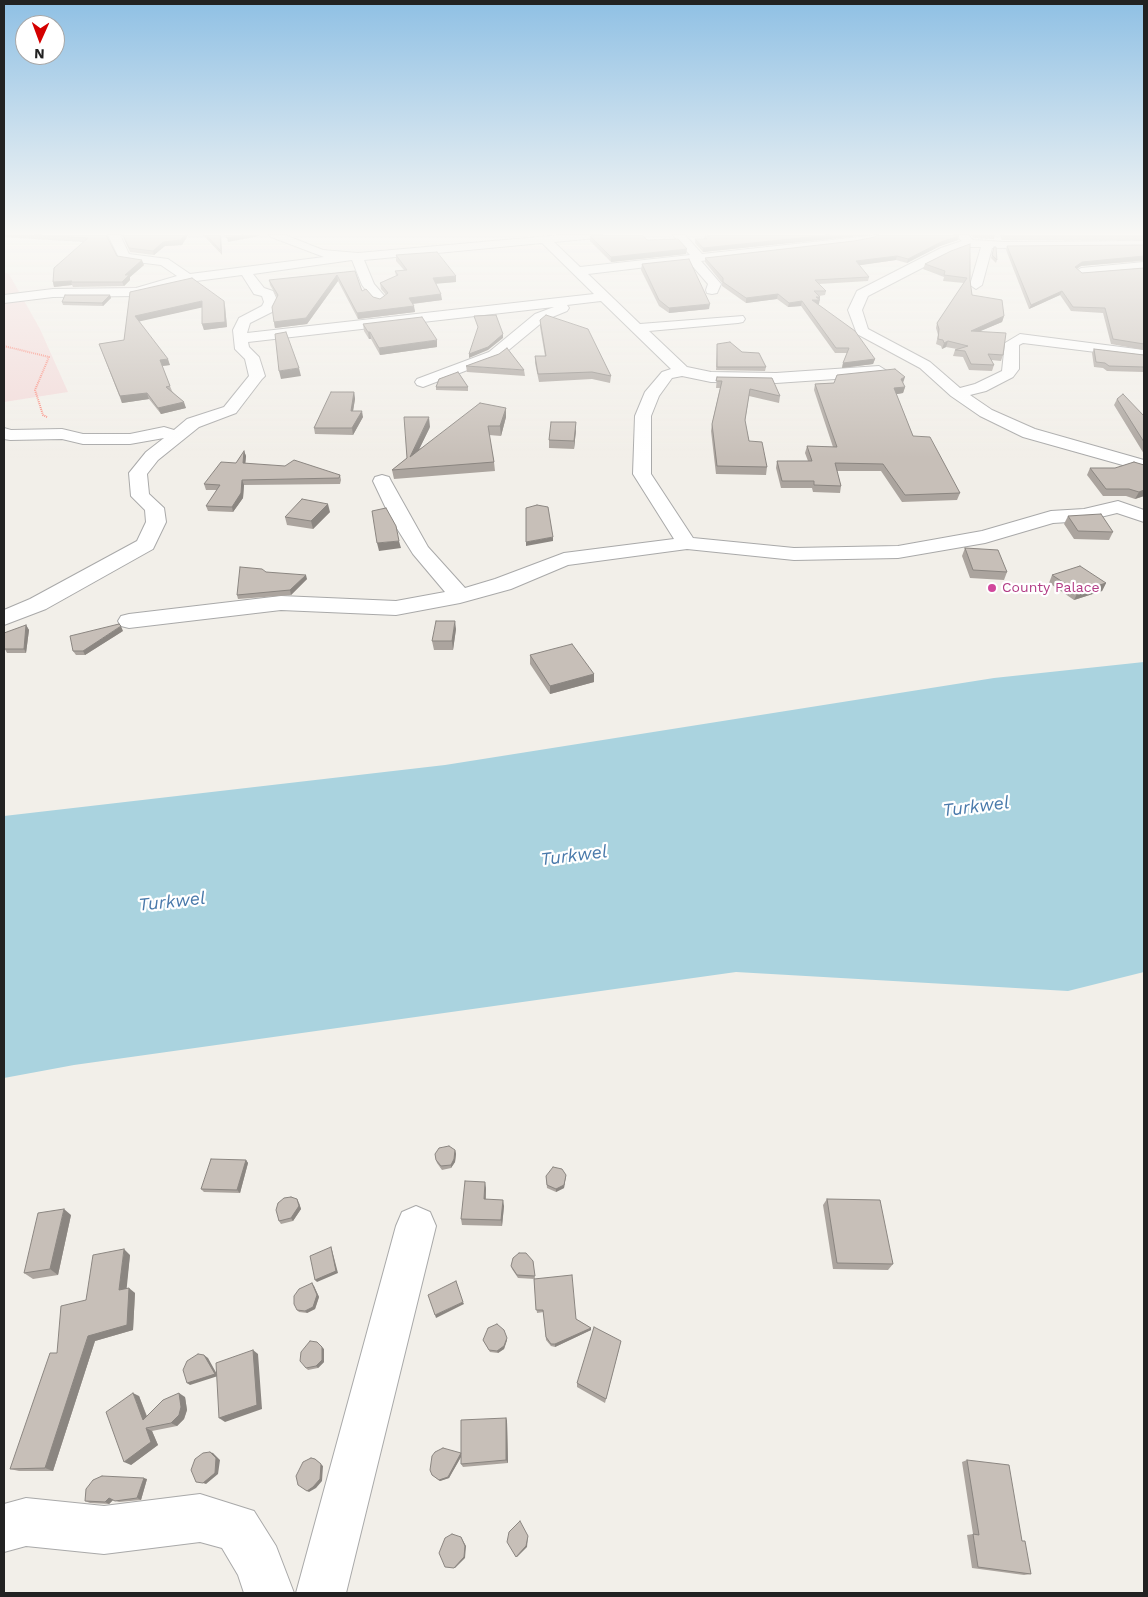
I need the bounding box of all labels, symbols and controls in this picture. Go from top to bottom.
north arrow [15,15,65,65]
text: N [34,46,45,62]
place label: County Palace [1002,580,1100,596]
marker: County Palace [986,582,998,594]
water label: Turkwel [941,792,1011,822]
water label: Turkwel [539,841,609,871]
water label: Turkwel [137,888,207,916]

